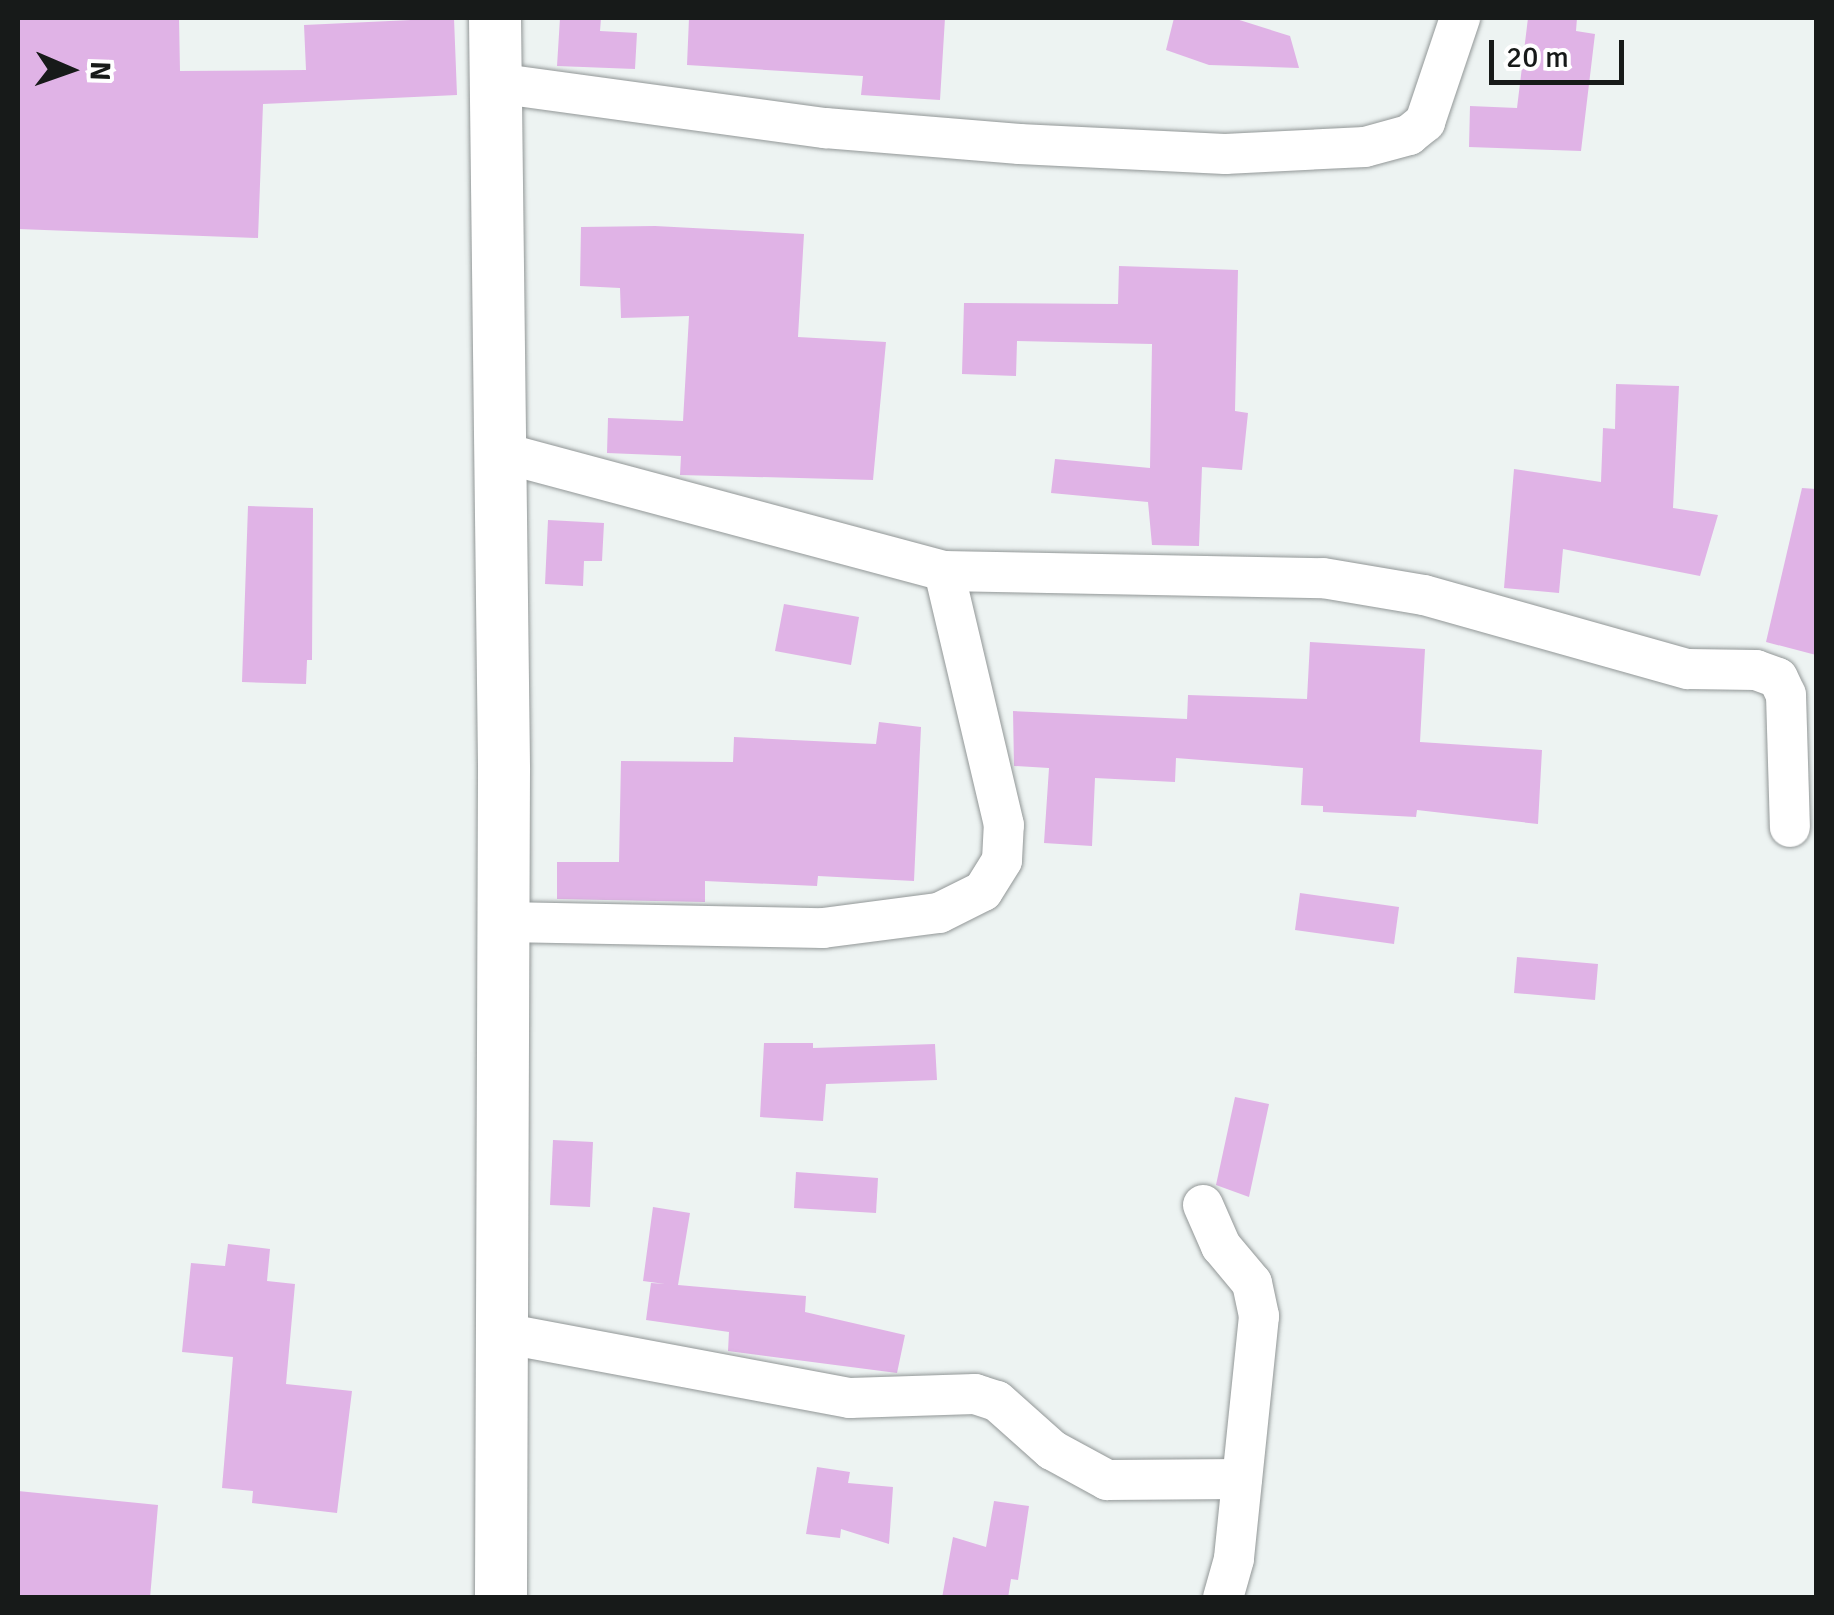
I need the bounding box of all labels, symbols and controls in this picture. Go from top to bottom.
north arrow [20,20,120,120]
scale bar [1494,20,1629,82]
text: 20 m [1506,39,1569,76]
text: N [83,61,117,81]

